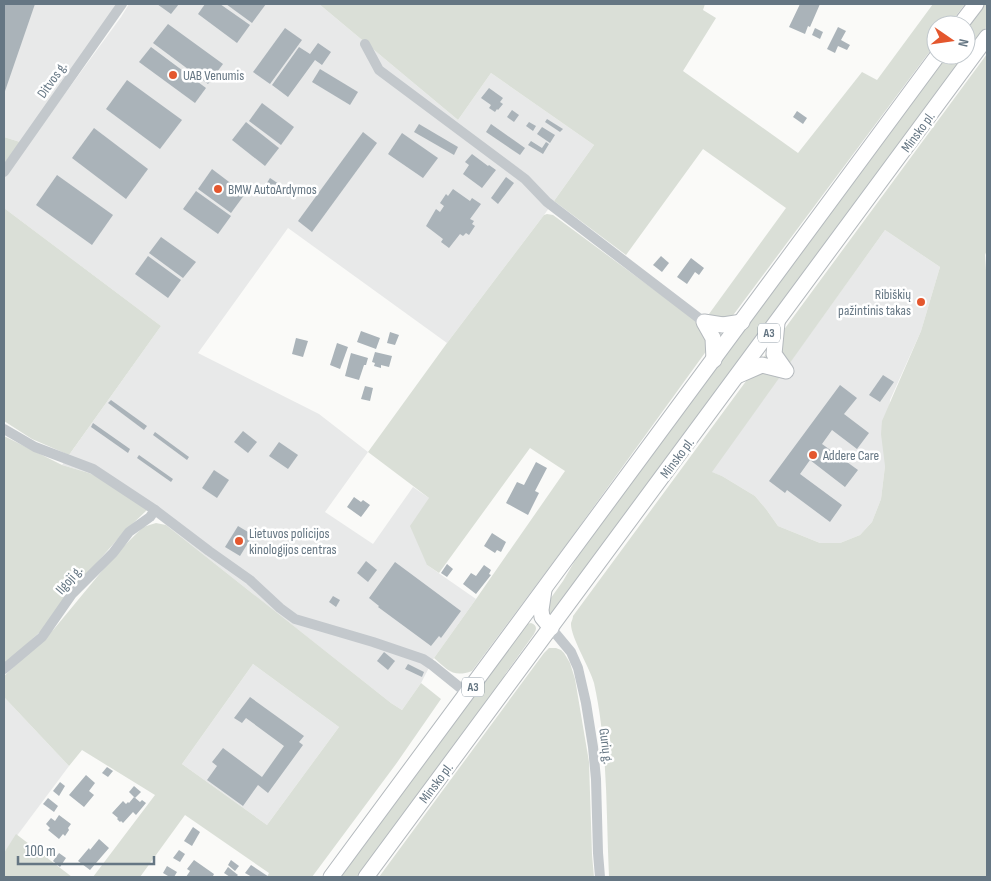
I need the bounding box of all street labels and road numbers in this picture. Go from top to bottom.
street label: Ditvos g. [33,59,71,101]
street label: Minsko pl. [898,108,938,156]
road number: A3 [758,323,780,342]
street label: Minsko pl. [656,434,698,482]
street label: Ilgoji g. [52,562,86,598]
road number: A3 [462,678,484,696]
street label: Gurių g. [595,727,617,765]
street label: Minsko pl. [415,759,457,807]

